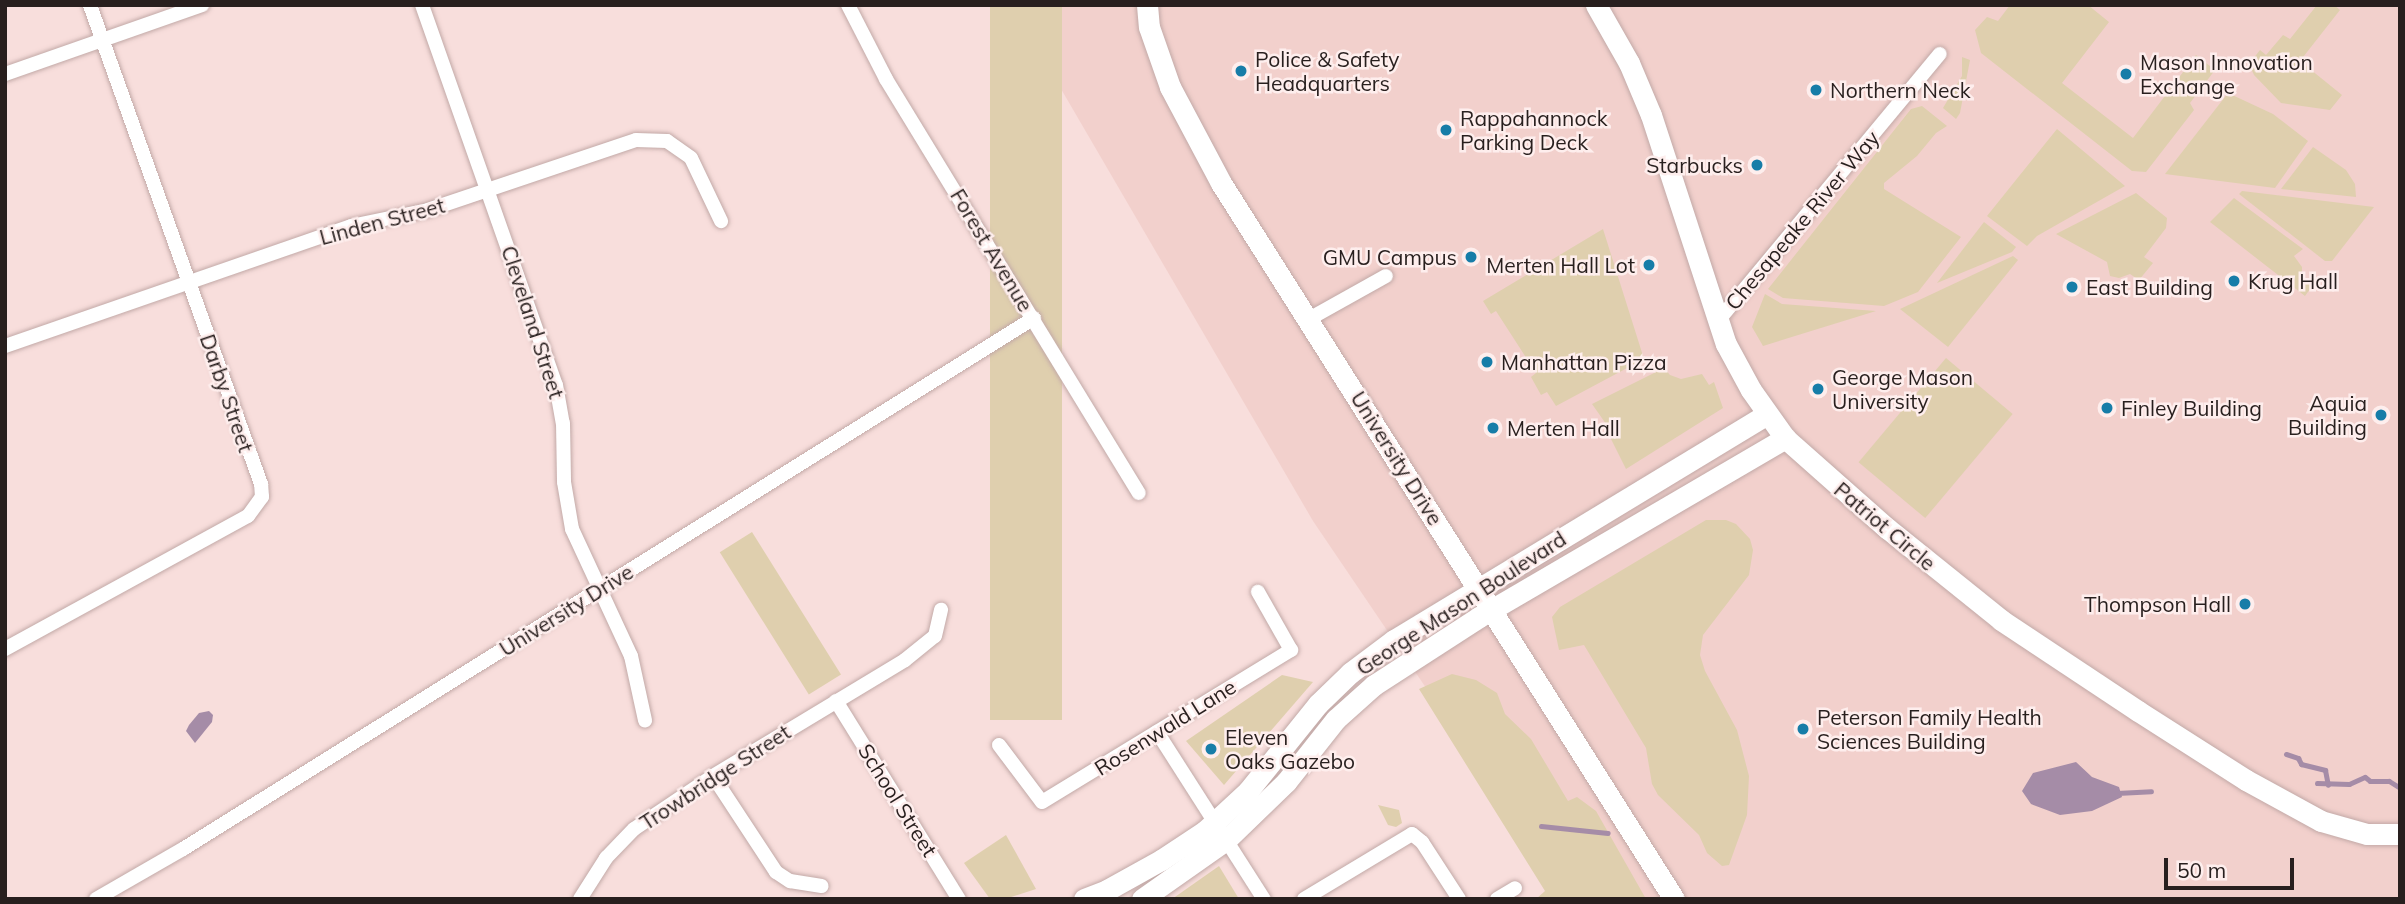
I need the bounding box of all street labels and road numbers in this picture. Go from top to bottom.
street label: Chesapeake River Way [1720,125,1884,315]
street label: Forest Avenue [946,184,1038,316]
street label: Linden Street [317,192,447,250]
street label: Cleveland Street [496,242,570,402]
street label: Darby Street [195,331,259,455]
street label: University Drive [1346,387,1448,529]
street label: Patriot Circle [1829,476,1941,576]
street label: George Mason Boulevard [1351,526,1571,680]
street label: University Drive [495,559,637,661]
street label: Rosenwald Lane [1090,673,1240,781]
street label: Trowbridge Street [635,719,795,835]
street label: School Street [853,739,943,861]

